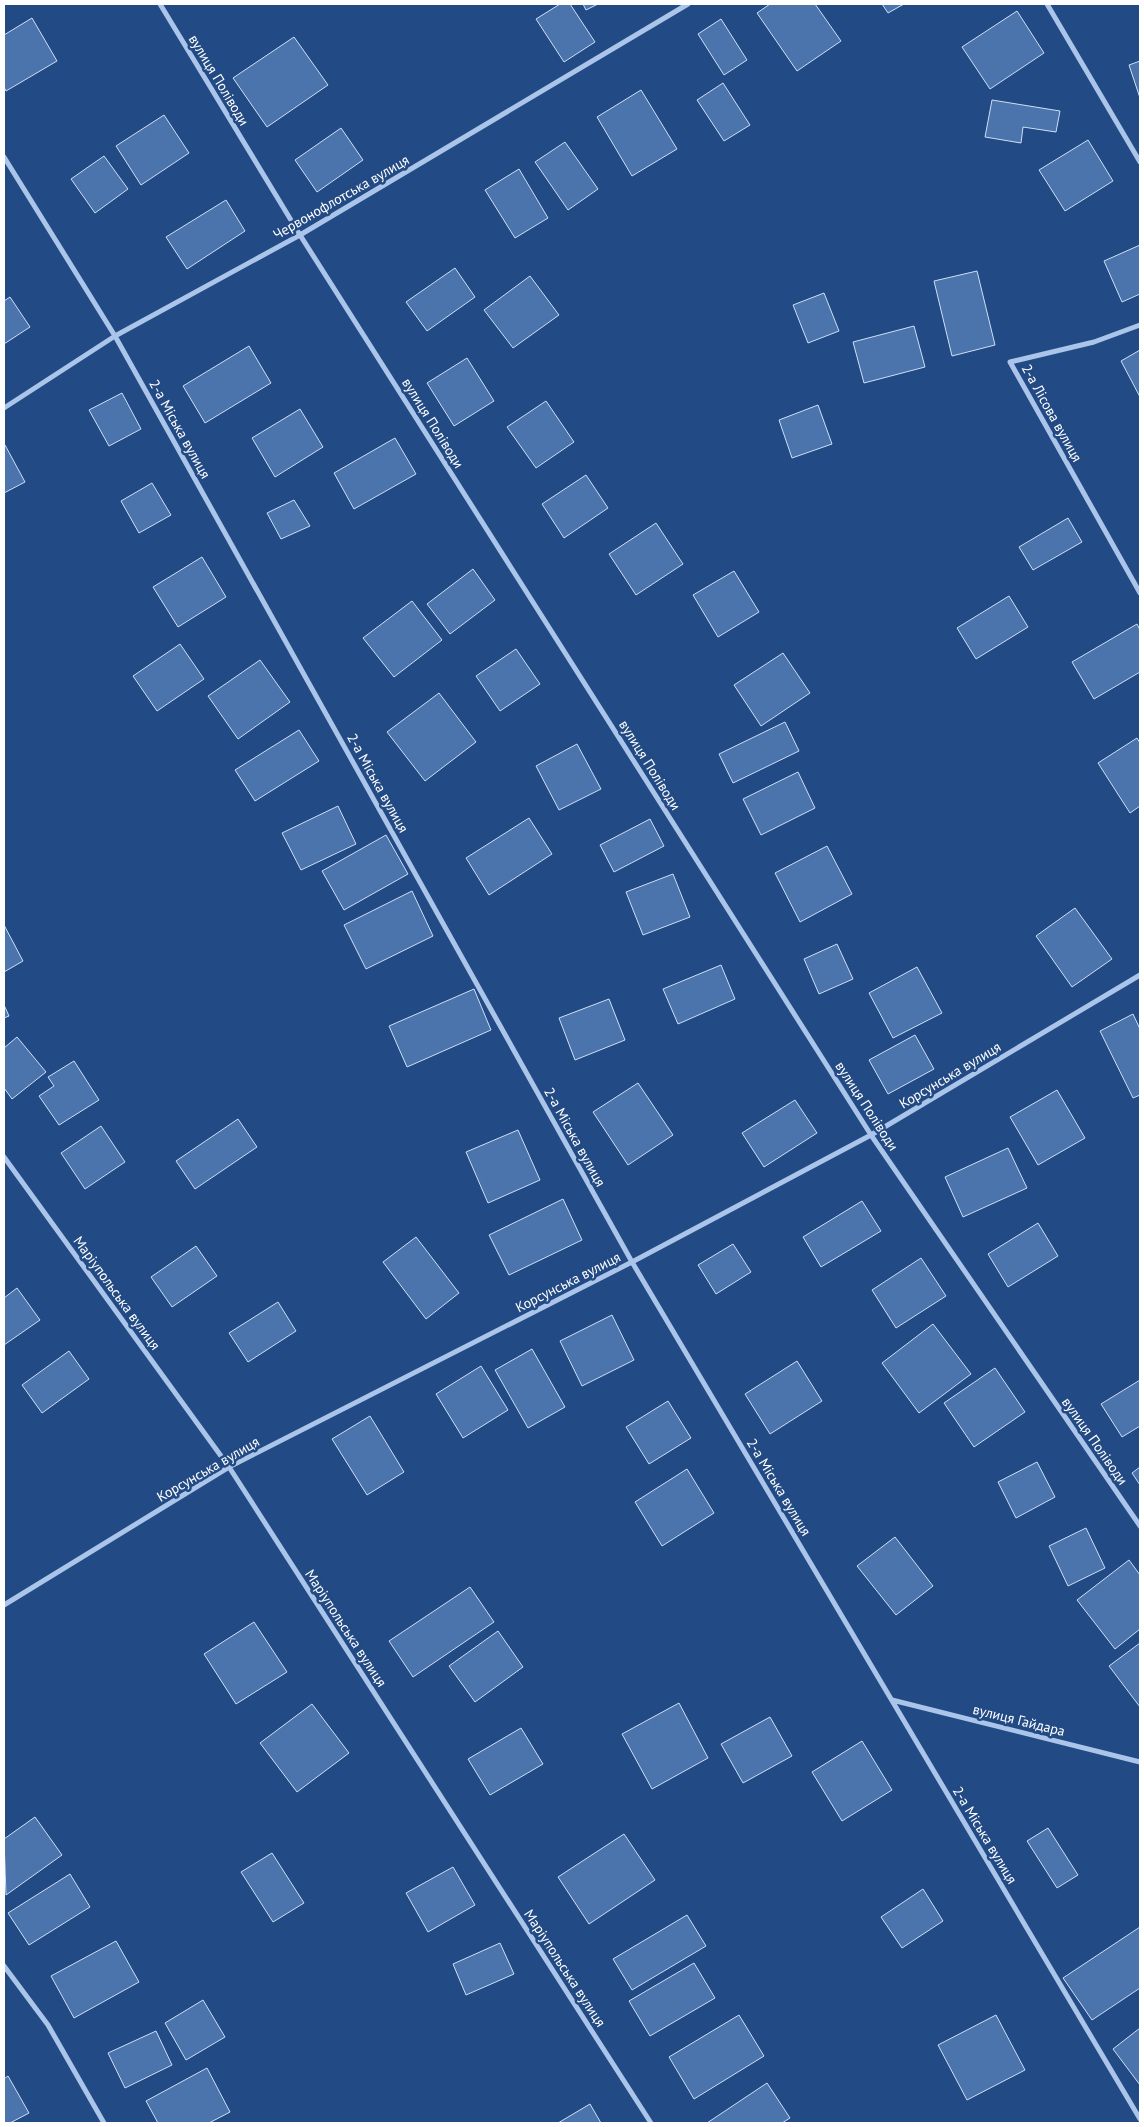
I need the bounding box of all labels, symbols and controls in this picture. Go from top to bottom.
street label: вулиця Поліводи [185,31,253,129]
street label: Червонофлотська вулиця [270,151,412,243]
street label: 2-а Лісова вулиця [1018,361,1086,465]
street label: вулиця Поліводи [398,375,468,471]
street label: 2-а Міська вулиця [145,376,215,482]
street label: вулиця Поліводи [615,717,685,813]
street label: 2-а Міська вулиця [343,730,413,836]
street label: Корсунська вулиця [896,1038,1004,1112]
street label: вулиця Поліводи [831,1058,903,1154]
street label: 2-а Міська вулиця [540,1084,610,1190]
street label: Маріупольська вулиця [70,1232,164,1354]
street label: Корсунська вулиця [512,1248,624,1316]
street label: вулиця Поліводи [1058,1394,1132,1488]
street label: Корсунська вулиця [154,1432,262,1506]
street label: 2-а Міська вулиця [743,1435,815,1539]
street label: Маріупольська вулиця [301,1566,391,1690]
street label: вулиця Гайдара [971,1700,1067,1740]
street label: 2-а Міська вулиця [949,1783,1021,1887]
street label: Маріупольська вулиця [520,1906,610,2030]

